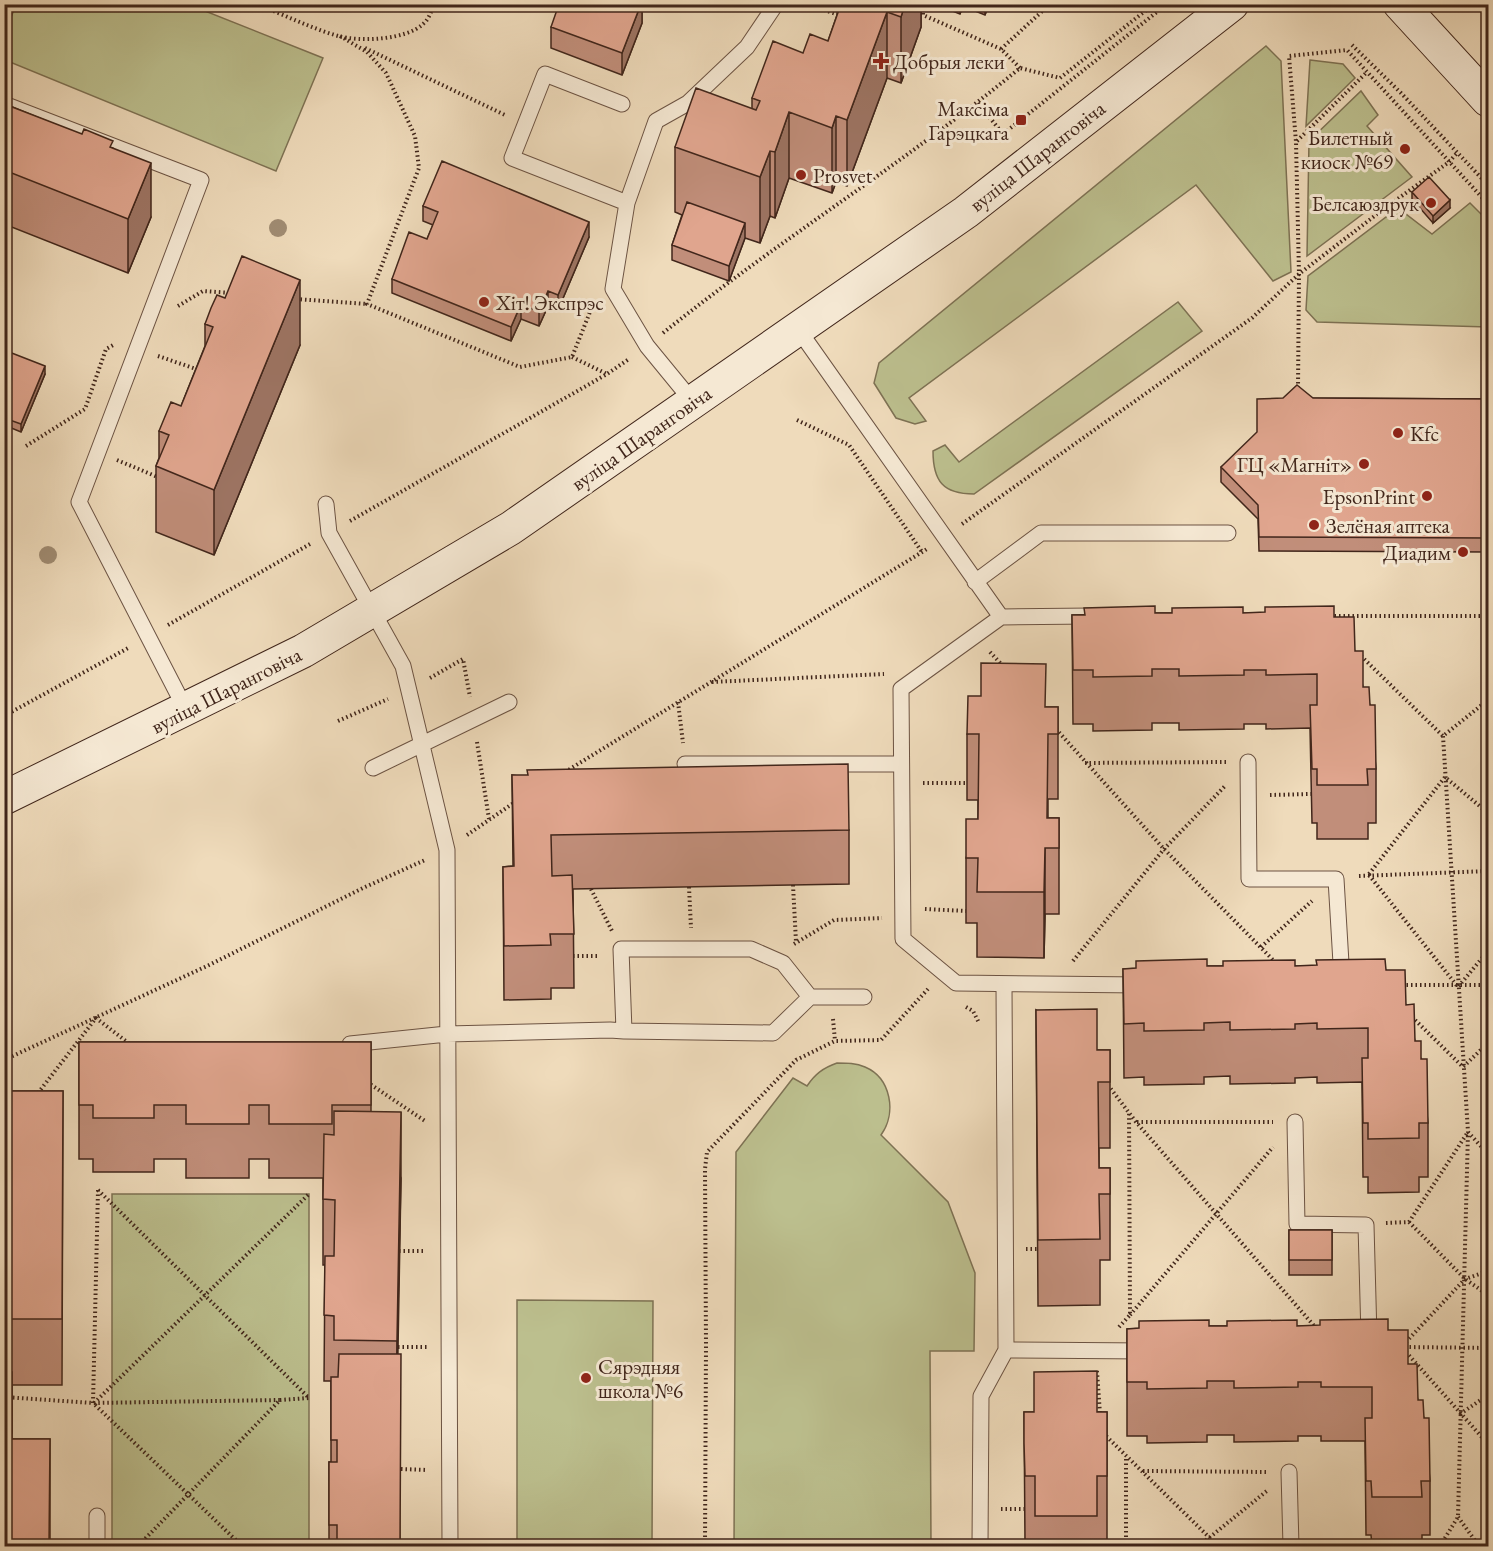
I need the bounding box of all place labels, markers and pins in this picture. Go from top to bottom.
place label: Добрыя леки [893,48,1005,75]
marker: Добрыя леки [874,54,888,68]
place label: Максіма Гарэцкага [928,95,1010,146]
marker: Максіма Гарэцкага [1014,113,1028,127]
place label: Билетный киоск №69 [1301,124,1393,175]
marker: Билетный киоск №69 [1398,142,1412,156]
place label: Prosvet [813,162,873,189]
marker: Prosvet [794,168,808,182]
place label: Белсаюздрук [1311,190,1419,217]
marker: Белсаюздрук [1424,196,1438,210]
place label: Хіт! Экспрэс [495,289,604,316]
marker: Хіт! Экспрэс [477,295,491,309]
place label: Kfc [1410,420,1439,447]
marker: Kfc [1391,426,1405,440]
place label: ГЦ «Магніт» [1237,451,1352,478]
marker: ГЦ «Магніт» [1357,457,1371,471]
place label: EpsonPrint [1323,483,1415,510]
marker: EpsonPrint [1420,489,1434,503]
place label: Зелёная аптека [1326,512,1451,539]
marker: Зелёная аптека [1307,518,1321,532]
place label: Диадим [1383,539,1451,566]
marker: Диадим [1456,545,1470,559]
place label: Сярэдняя школа №6 [598,1353,683,1404]
marker: Сярэдняя школа №6 [579,1371,593,1385]

